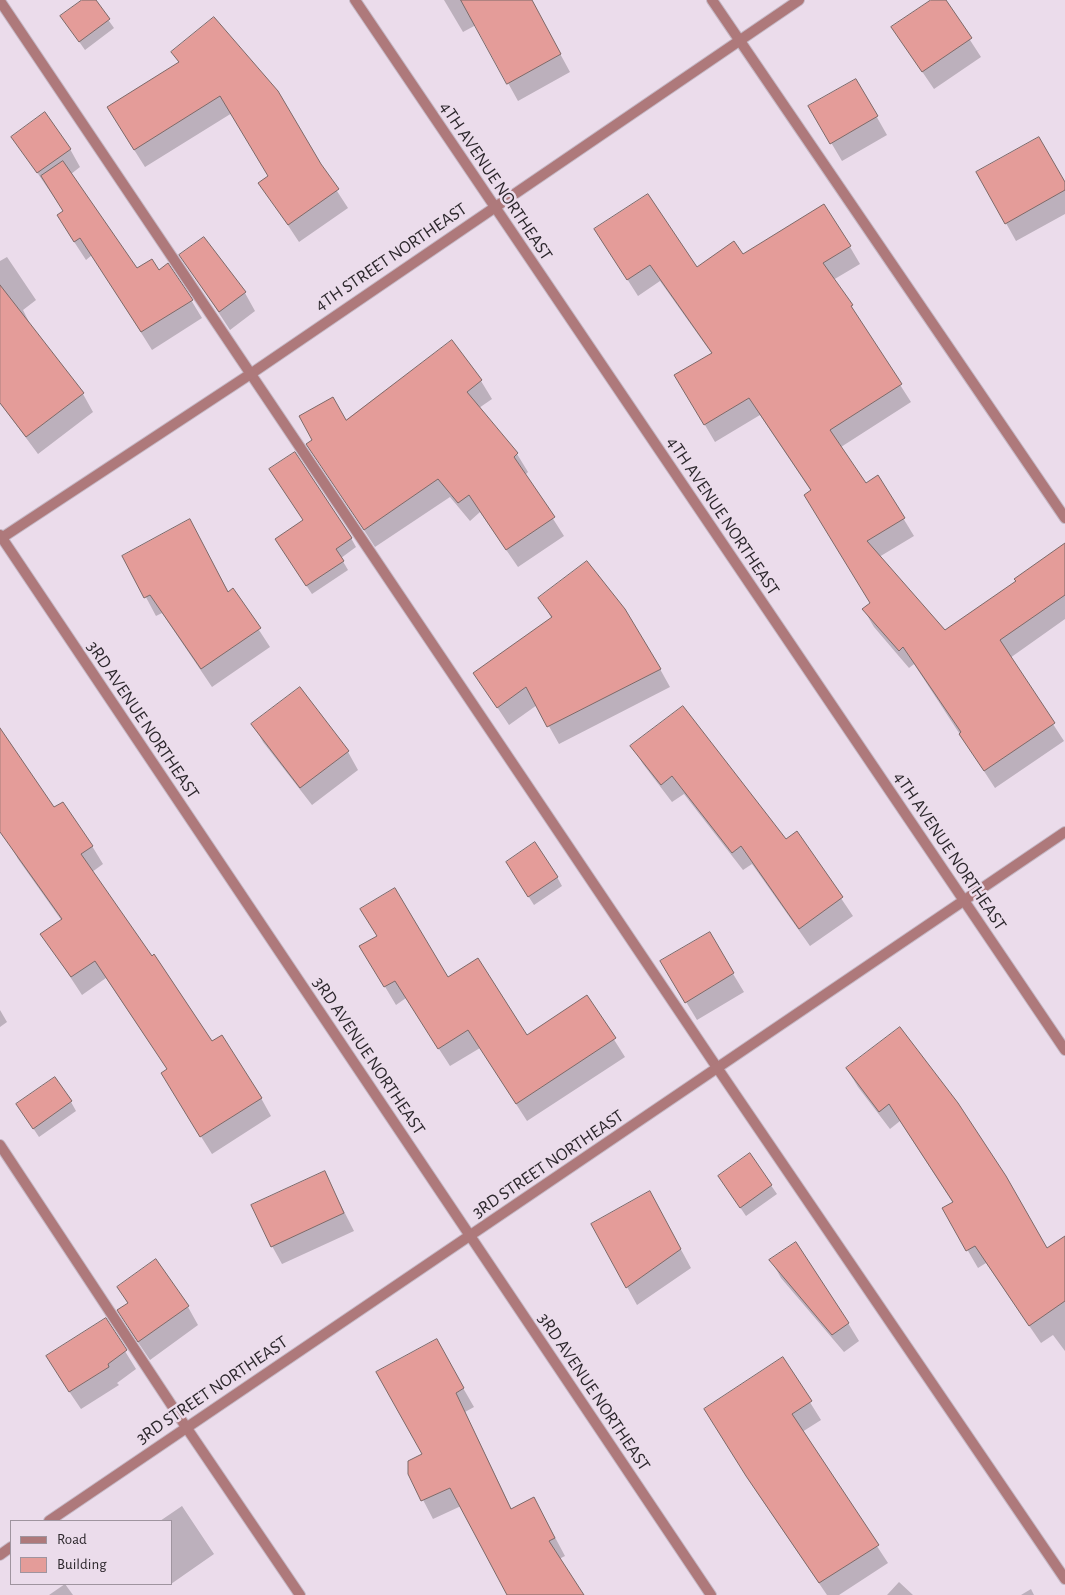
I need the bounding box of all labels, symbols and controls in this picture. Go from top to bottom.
street label: 4TH AVENUE NORTHEAST [435,98,557,264]
street label: 4TH STREET NORTHEAST [311,198,471,316]
street label: 4TH AVENUE NORTHEAST [662,433,784,599]
street label: 3RD AVENUE NORTHEAST [82,637,204,803]
street label: 4TH AVENUE NORTHEAST [889,768,1011,934]
street label: 3RD AVENUE NORTHEAST [308,973,430,1139]
street label: 3RD STREET NORTHEAST [468,1105,628,1223]
street label: 3RD AVENUE NORTHEAST [533,1309,655,1475]
street label: 3RD STREET NORTHEAST [132,1331,292,1449]
legend [10,1520,172,1585]
text: Road [57,1532,87,1547]
text: Building [57,1557,107,1572]

